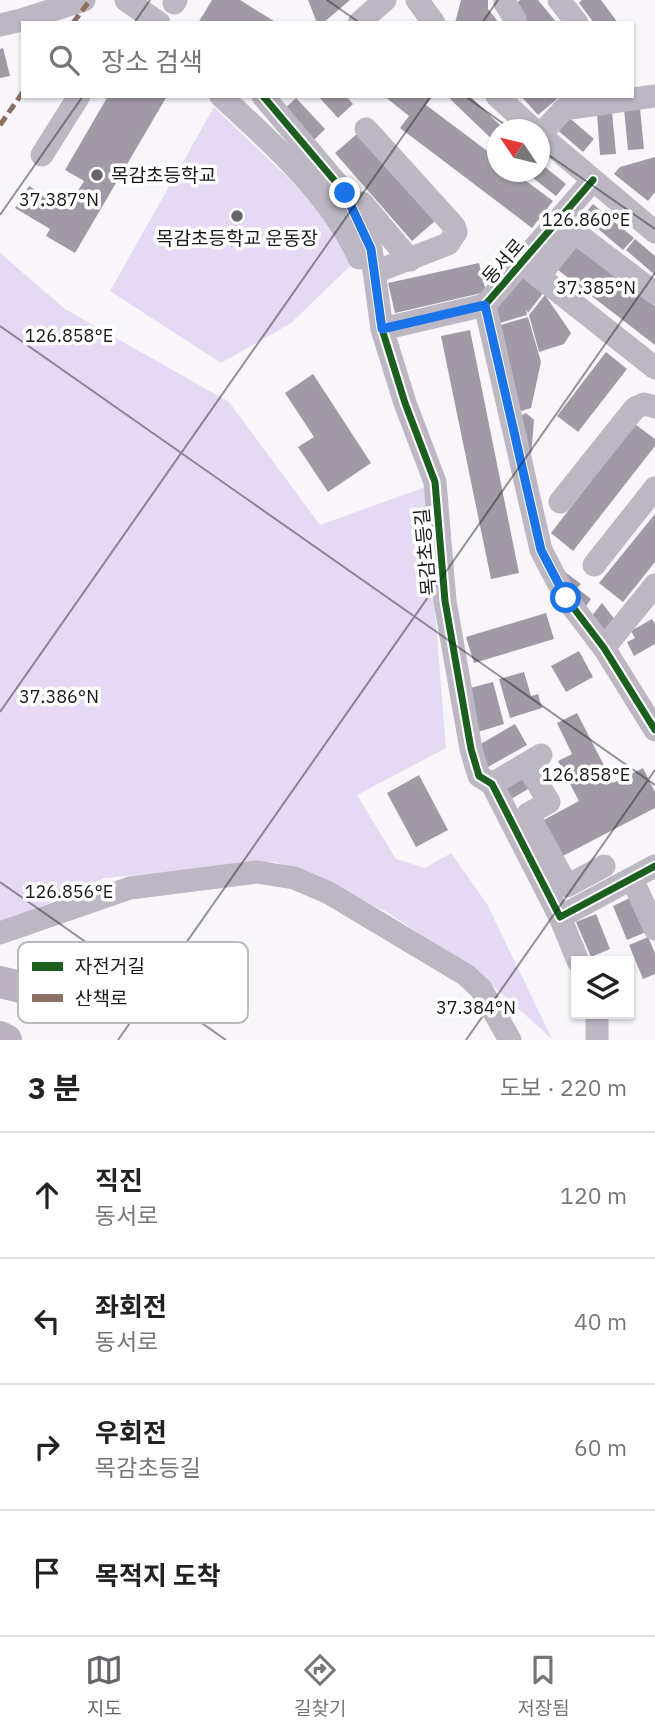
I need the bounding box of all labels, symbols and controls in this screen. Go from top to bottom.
search box [21,21,634,98]
icon: search [45,41,83,79]
text: 장소 검색 [101,44,203,78]
north arrow [487,119,550,182]
place label: 목감초등학교 [111,163,216,187]
marker: 목감초등학교 [89,167,105,183]
route end [329,177,360,208]
text: 37.387°N [19,188,99,211]
marker: 목감초등학교 운동장 [229,208,245,224]
text: 126.860°E [542,208,630,231]
place label: 목감초등학교 운동장 [156,226,318,250]
street label: 동서로 [477,233,529,289]
text: 37.385°N [556,276,636,299]
text: 126.858°E [25,324,113,347]
street label: 목감초등길 [409,507,441,597]
route start [550,582,581,613]
text: 37.386°N [19,685,99,708]
text: 126.858°E [542,763,630,786]
text: 126.856°E [25,880,113,903]
legend [18,942,248,1023]
text: 자전거길 [75,954,145,978]
map controls [571,956,634,1019]
button: layers [571,956,634,1019]
text: 산책로 [75,986,127,1010]
text: 37.384°N [436,996,516,1019]
text: 3 분 [28,1068,81,1107]
text: 도보 · 220 m [499,1072,627,1102]
text: 직진 [95,1163,143,1197]
icon: ahead [28,1176,66,1214]
text: 120 m [560,1180,627,1210]
text: 동서로 [95,1200,158,1230]
text: 좌회전 [95,1289,167,1323]
icon: left [28,1302,66,1340]
text: 40 m [574,1306,627,1336]
text: 동서로 [95,1326,158,1356]
text: 우회전 [95,1415,167,1449]
icon: right [28,1428,66,1466]
text: 60 m [574,1432,627,1462]
text: 목감초등길 [95,1452,201,1482]
icon: arrive [28,1554,66,1592]
text: 목적지 도착 [95,1558,221,1592]
tab: 지도 [85,1651,123,1720]
tab: 길찾기 [294,1651,346,1720]
tab: 저장됨 [517,1651,570,1720]

